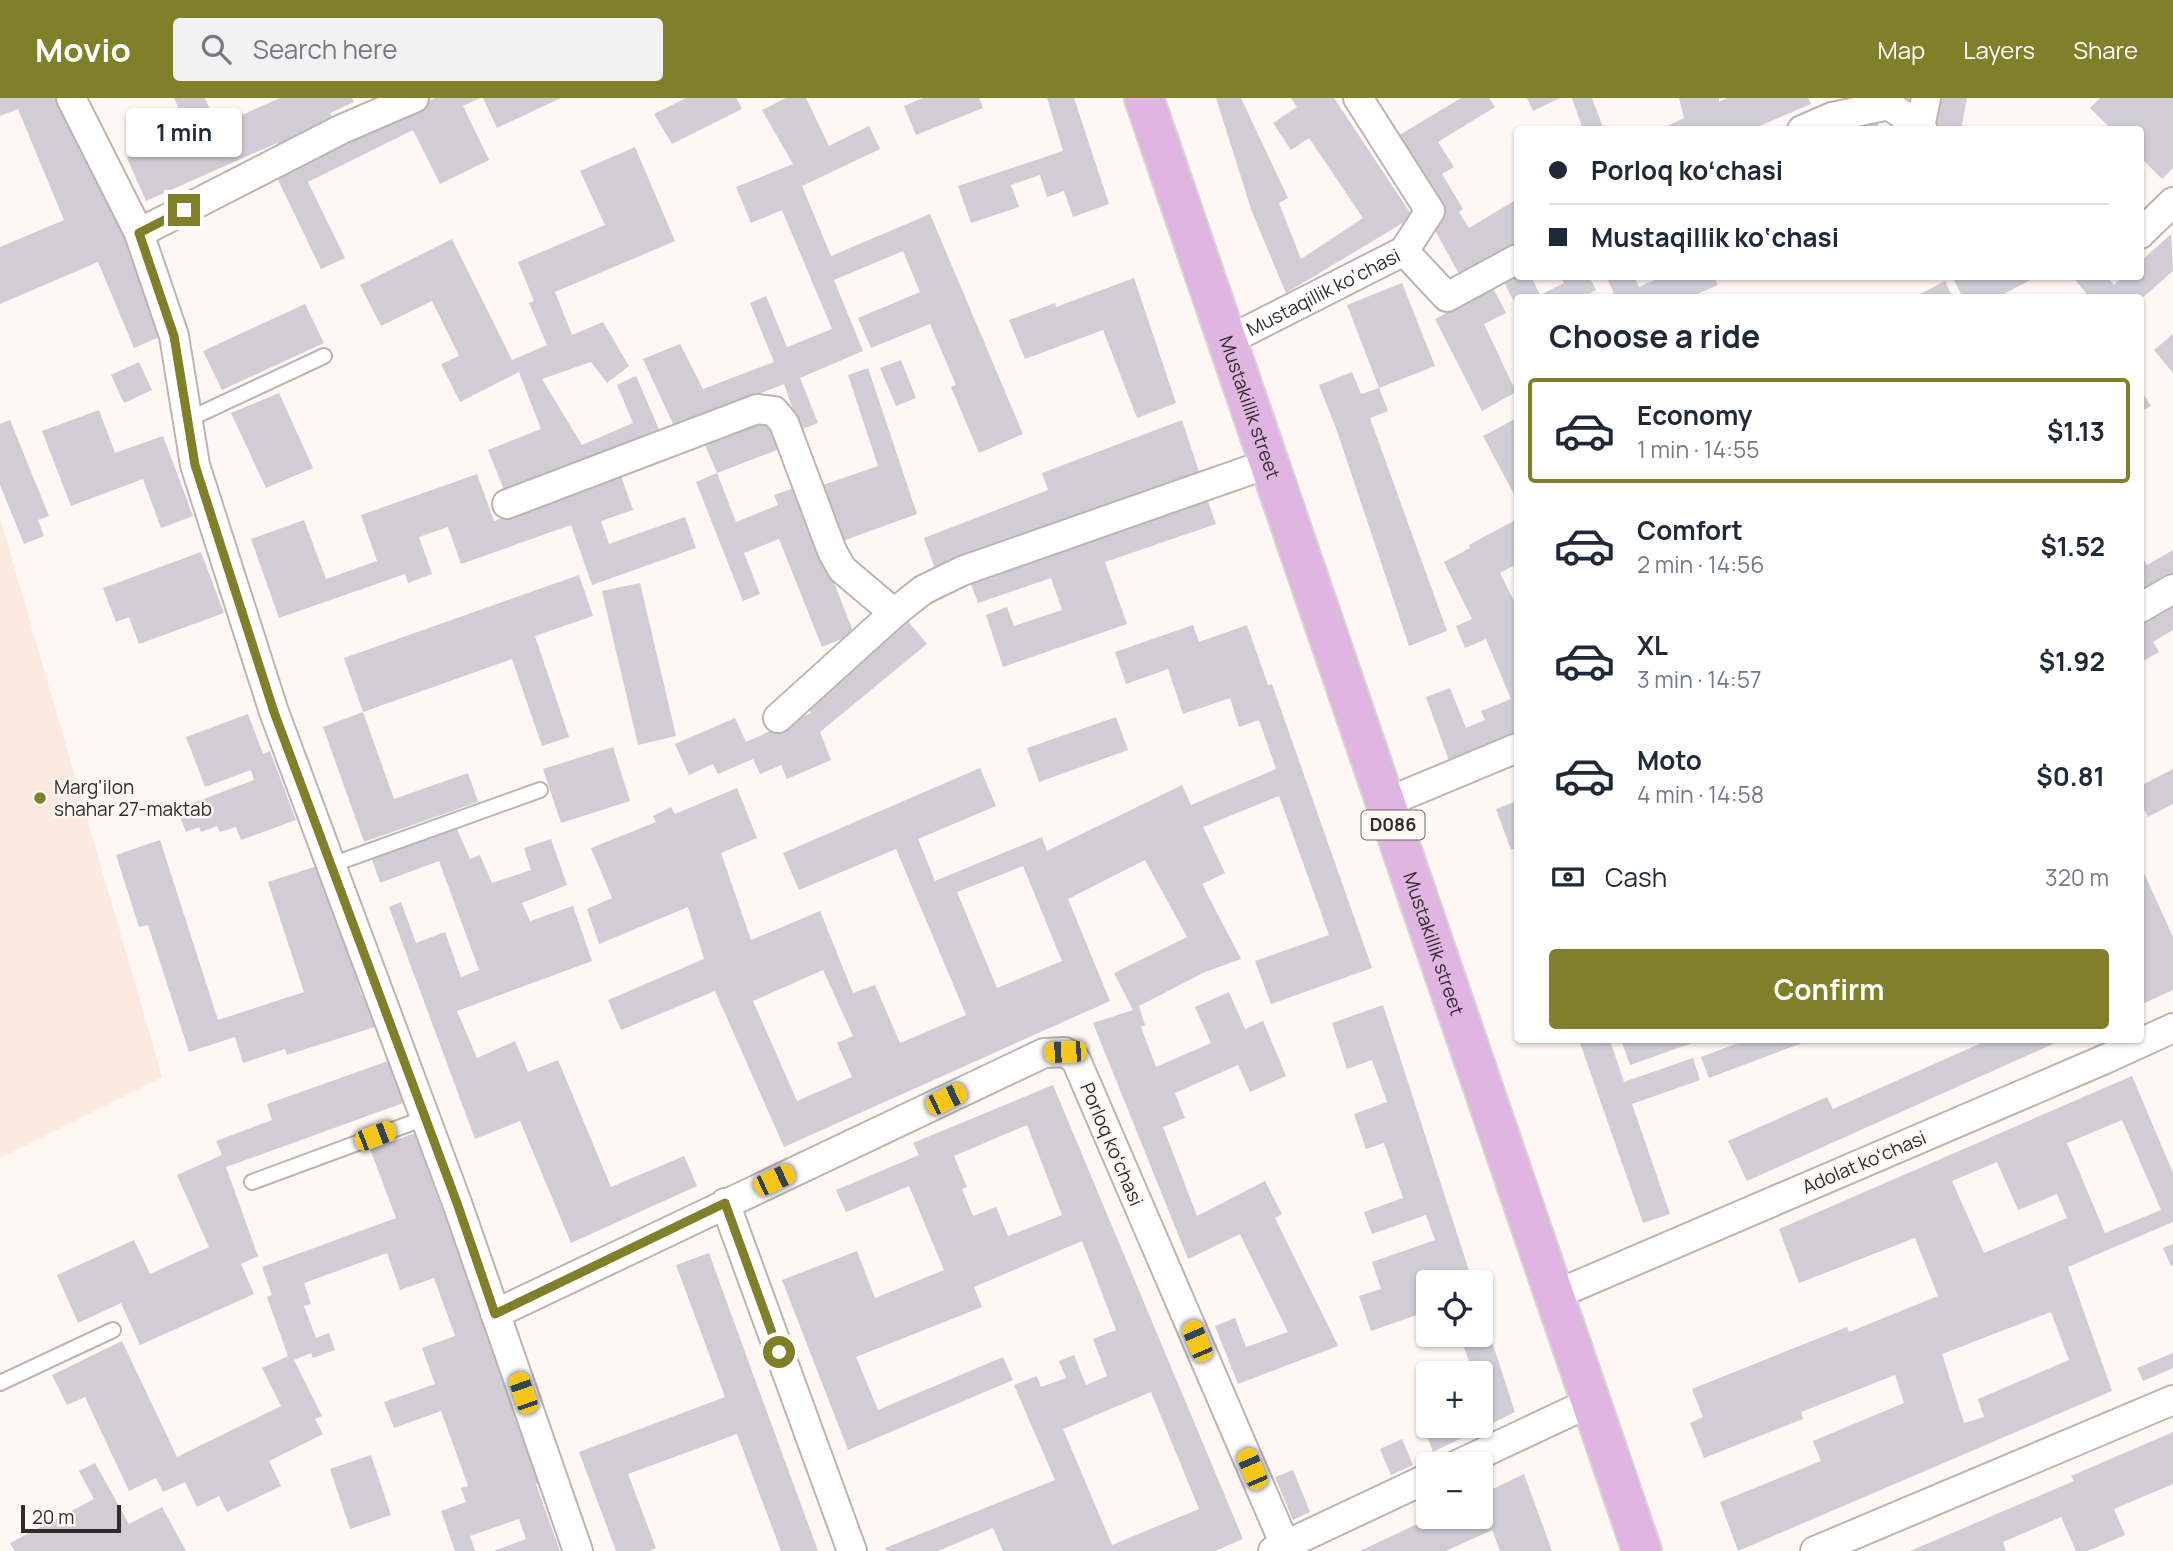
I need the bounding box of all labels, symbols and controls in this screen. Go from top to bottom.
search box [173,18,663,81]
text: Movio [35,27,131,72]
icon: search [197,30,235,68]
text: Search here [253,31,397,67]
text: Map [1878,33,1925,66]
text: Layers [1963,33,2035,66]
text: Share [2073,33,2138,66]
callout: 1 min [126,108,242,158]
text: 1 min [156,116,212,148]
text: Porloq koʻchasi [1591,152,1783,188]
route end [168,194,200,226]
text: Mustaqillik ko‘chasi [1591,219,1839,255]
street label: Mustaqillik ko‘chasi [1242,242,1405,342]
text: Choose a ride [1549,314,1760,358]
street label: Mustakillik street [1213,332,1287,483]
text: Economy [1637,397,1752,433]
icon: car [1553,399,1616,462]
text: $1.13 [2047,413,2105,449]
text: 1 min · 14:55 [1637,433,1760,465]
text: Comfort [1637,512,1743,548]
icon: car [1553,514,1616,577]
text: $1.52 [2040,528,2105,564]
text: 2 min · 14:56 [1637,548,1765,580]
text: XL [1637,627,1668,663]
icon: car [1553,629,1616,692]
text: $1.92 [2039,643,2105,679]
text: 3 min · 14:57 [1637,663,1762,695]
text: Moto [1637,742,1702,778]
icon: car [1553,744,1616,807]
text: $0.81 [2036,758,2105,794]
place label: Marg'ilon shahar 27-maktab [54,774,212,822]
text: 4 min · 14:58 [1637,778,1764,810]
marker: Marg'ilon shahar 27-maktab [32,790,48,806]
road number: D086 [1362,810,1424,840]
icon: cash [1549,858,1587,896]
text: Cash [1605,859,1667,895]
text: 320 m [2045,861,2109,893]
street label: Mustakillik street [1397,869,1470,1019]
button: Confirm [1549,949,2109,1029]
car [1044,1041,1087,1063]
street label: Porloq koʻchasi [1074,1078,1150,1210]
car [923,1080,970,1118]
car [352,1119,399,1153]
street label: Adolat koʻchasi [1798,1124,1930,1200]
car [751,1162,798,1198]
map controls [1416,1270,1493,1529]
button: locate [1416,1270,1493,1347]
car [1180,1318,1215,1364]
route start [763,1336,795,1368]
button: + [1416,1361,1493,1438]
car [507,1370,540,1416]
car [1235,1446,1270,1492]
button: − [1416,1452,1493,1529]
scale bar [21,1502,121,1534]
text: 20 m [32,1504,74,1530]

